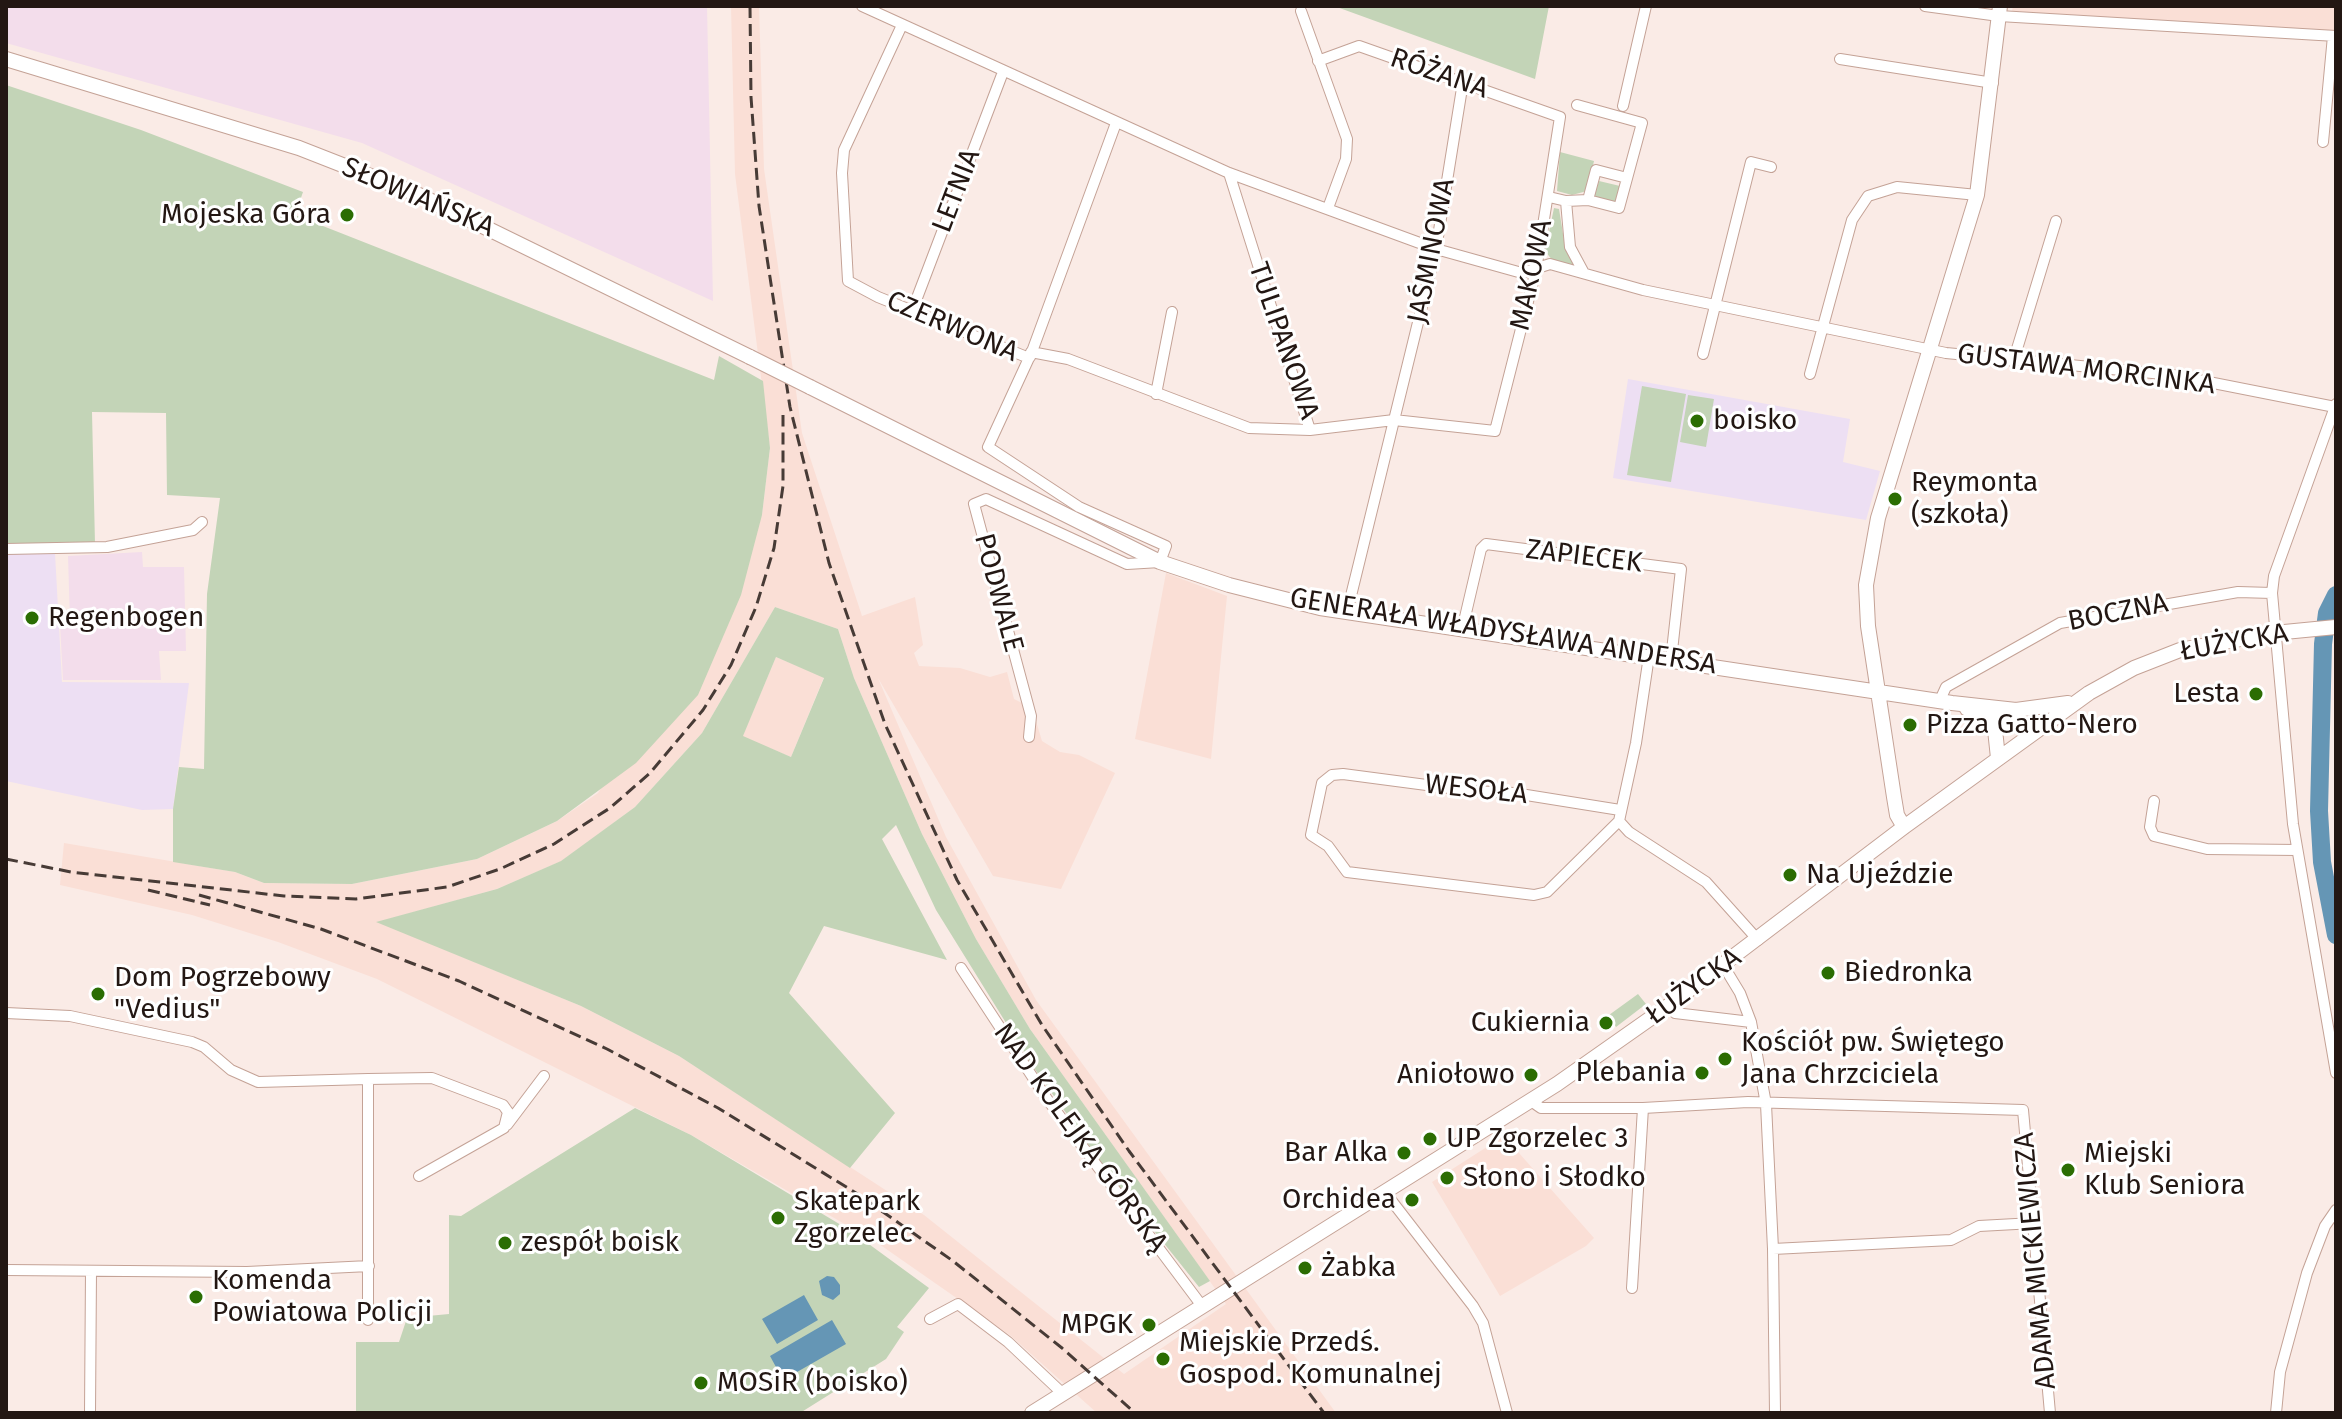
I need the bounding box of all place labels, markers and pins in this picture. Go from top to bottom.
place label: Mojeska Góra [161,198,331,232]
marker: Mojeska Góra [338,206,356,224]
place label: boisko [1713,404,1797,438]
marker: boisko [1688,412,1706,430]
place label: Reymonta (szkoła) [1911,466,2038,532]
marker: Reymonta (szkoła) [1886,490,1904,508]
place label: Regenbogen [48,601,204,635]
marker: Regenbogen [23,609,41,627]
place label: Lesta [2173,677,2240,711]
marker: Lesta [2247,685,2265,703]
place label: Pizza Gatto-Nero [1926,708,2138,742]
marker: Pizza Gatto-Nero [1901,716,1919,734]
place label: Na Ujeździe [1806,858,1953,892]
marker: Na Ujeździe [1781,866,1799,884]
place label: Biedronka [1844,956,1973,990]
place label: Dom Pogrzebowy "Vedius" [114,961,331,1027]
marker: Biedronka [1819,964,1837,982]
marker: Dom Pogrzebowy "Vedius" [89,985,107,1003]
place label: Cukiernia [1471,1006,1590,1040]
marker: Cukiernia [1597,1014,1615,1032]
place label: Kościół pw. Świętego Jana Chrzciciela [1741,1026,2005,1092]
marker: Kościół pw. Świętego Jana Chrzciciela [1716,1050,1734,1068]
place label: Plebania [1576,1056,1686,1090]
place label: Aniołowo [1397,1058,1515,1092]
marker: Plebania [1693,1064,1711,1082]
marker: Aniołowo [1522,1066,1540,1084]
place label: UP Zgorzelec 3 [1446,1122,1629,1156]
marker: UP Zgorzelec 3 [1421,1130,1439,1148]
place label: Bar Alka [1284,1136,1388,1170]
place label: Miejski Klub Seniora [2084,1137,2245,1203]
marker: Bar Alka [1395,1144,1413,1162]
place label: Słono i Słodko [1463,1161,1646,1195]
marker: Miejski Klub Seniora [2059,1161,2077,1179]
marker: Słono i Słodko [1438,1169,1456,1187]
place label: Orchidea [1282,1183,1396,1217]
place label: Skatepark Zgorzelec [794,1185,920,1251]
marker: Orchidea [1403,1191,1421,1209]
marker: Skatepark Zgorzelec [769,1209,787,1227]
place label: zespół boisk [521,1226,679,1260]
marker: zespół boisk [496,1234,514,1252]
place label: Żabka [1321,1251,1396,1285]
marker: Żabka [1296,1259,1314,1277]
place label: Komenda Powiatowa Policji [212,1264,432,1330]
marker: Komenda Powiatowa Policji [187,1288,205,1306]
place label: MPGK [1061,1308,1133,1342]
marker: MPGK [1140,1316,1158,1334]
place label: Miejskie Przedś. Gospod. Komunalnej [1179,1326,1442,1392]
marker: Miejskie Przedś. Gospod. Komunalnej [1154,1350,1172,1368]
place label: MOSiR (boisko) [717,1366,908,1400]
marker: MOSiR (boisko) [692,1374,710,1392]

